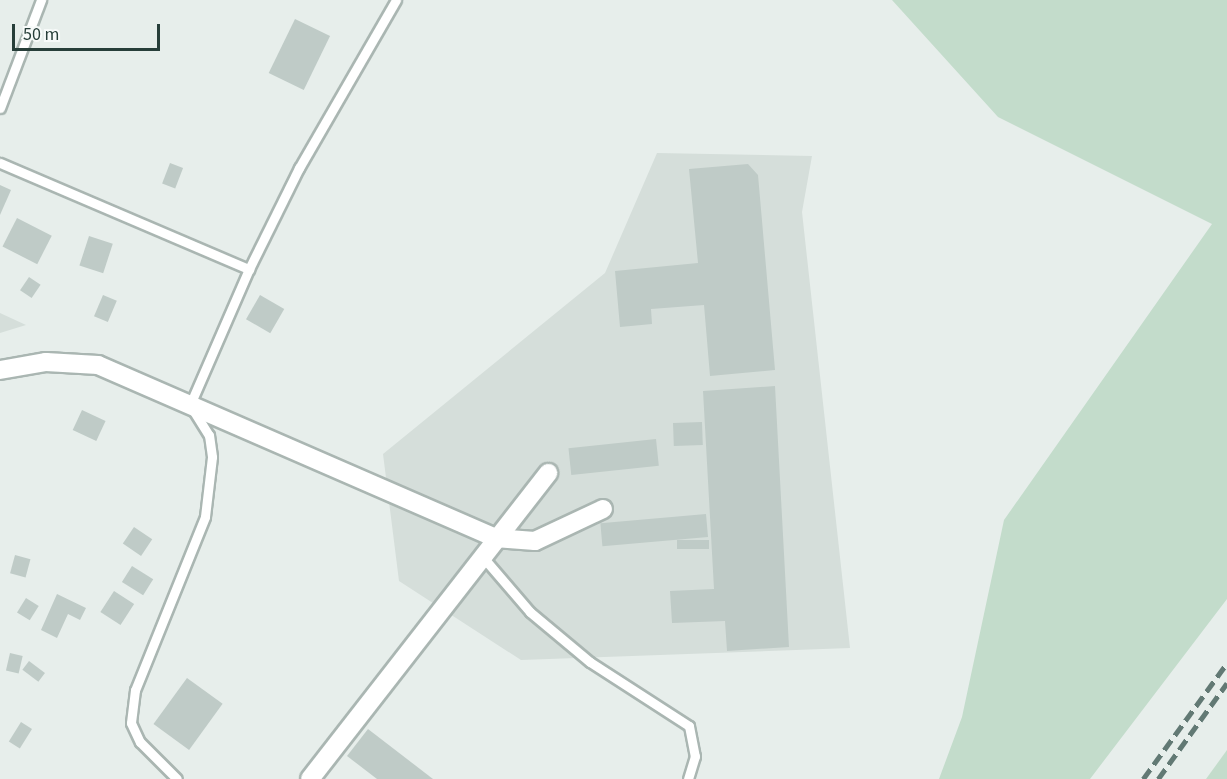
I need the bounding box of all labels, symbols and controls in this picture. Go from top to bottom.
scale bar [15,12,164,50]
text: 50 m [23,22,59,47]

